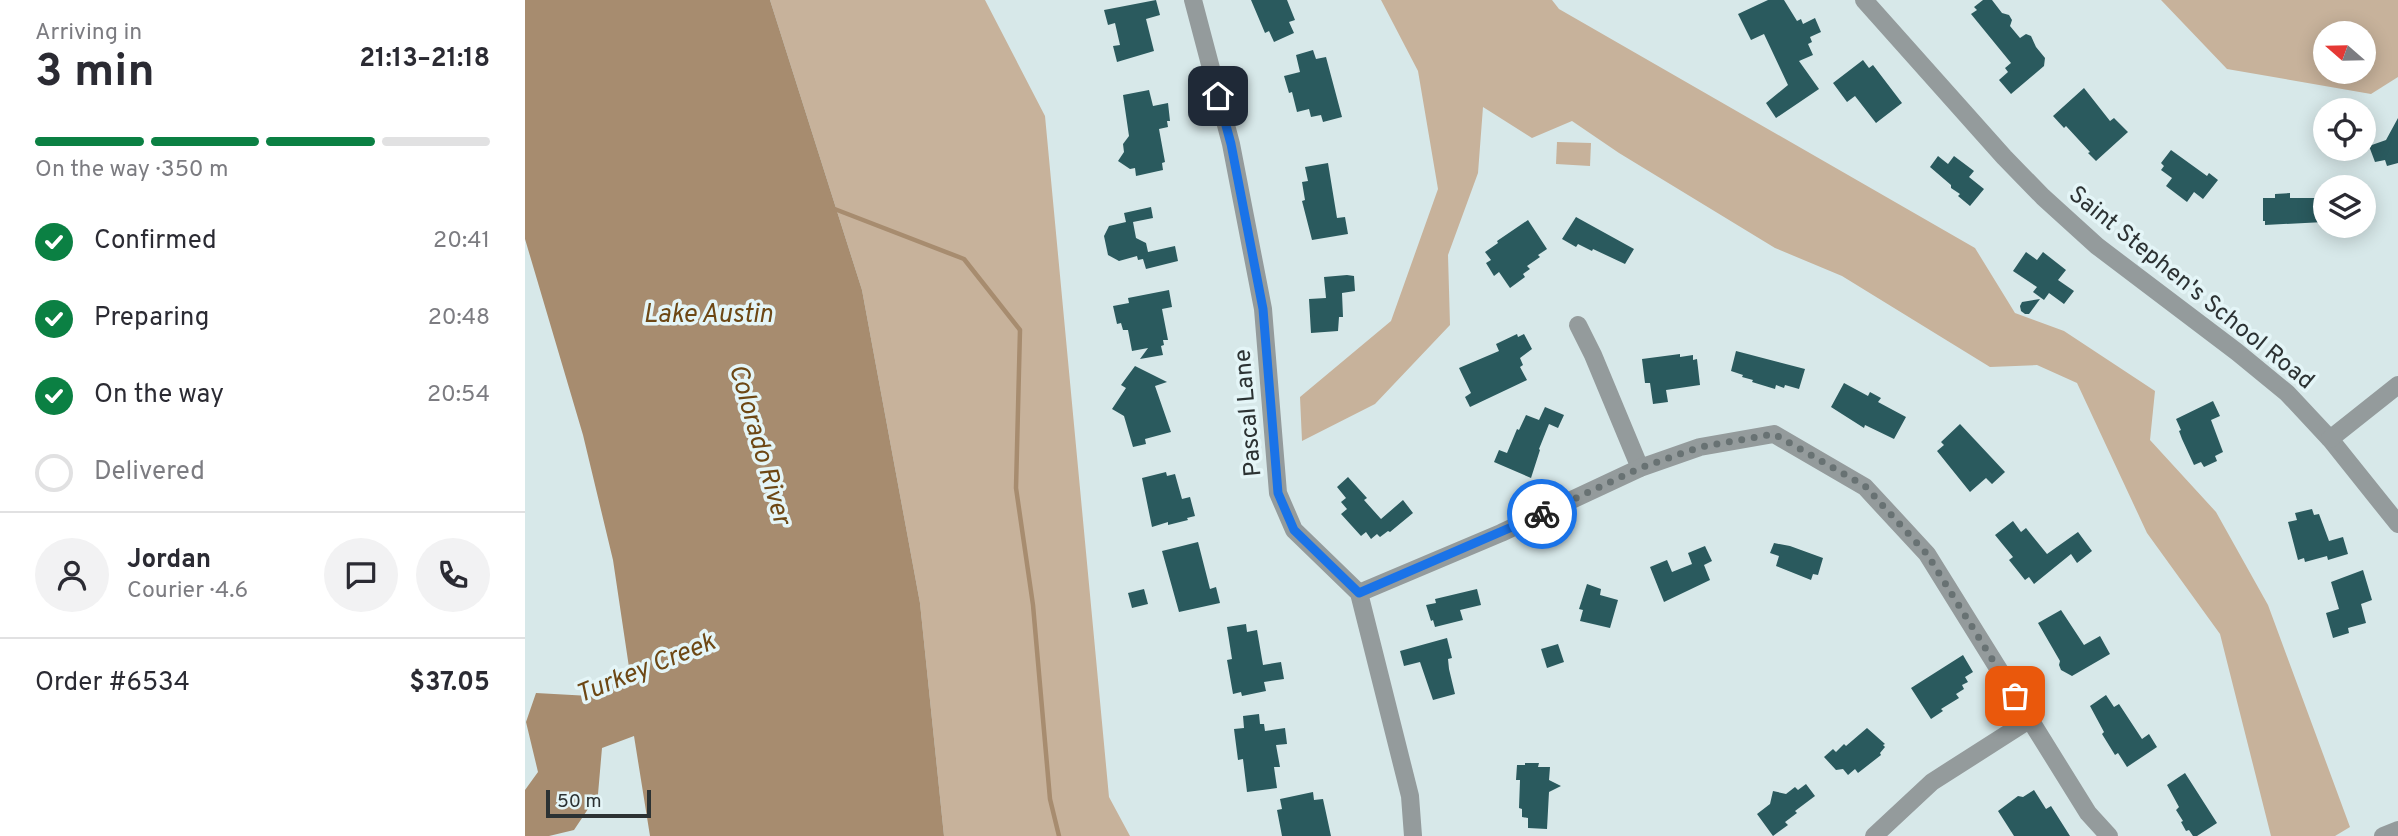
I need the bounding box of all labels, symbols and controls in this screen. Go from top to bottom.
text: Arriving in [35,19,142,48]
north arrow [2313,21,2377,84]
map controls [2313,21,2376,238]
text: 21:13–21:18 [359,43,490,76]
text: 3 min [35,44,155,103]
pin [1188,66,1248,126]
icon: home [1199,77,1237,115]
button: locate [2313,98,2376,161]
text: On the way · 350 m [35,156,229,185]
button: layers [2313,175,2376,238]
street label: Saint Stephen's School Road [2062,180,2320,397]
icon: check [35,223,73,261]
text: Confirmed [94,225,217,258]
text: 20:41 [433,227,490,256]
water label: Lake Austin [643,299,773,332]
icon: check [35,300,73,338]
text: Preparing [94,302,209,335]
text: 20:48 [428,304,490,333]
street label: Pascal Lane [1228,348,1270,478]
water label: Colorado River [720,361,798,531]
icon: check [35,377,73,415]
text: On the way [94,379,224,412]
text: 20:54 [427,381,490,410]
text: Delivered [94,456,205,489]
courier [1507,479,1577,549]
icon: bike [1523,495,1561,533]
button: person [35,538,109,612]
button: chat [324,538,398,612]
button: phone [416,538,490,612]
text: Jordan [127,544,211,577]
text: Courier · 4.6 [127,577,248,606]
water label: Turkey Creek [571,626,721,712]
pin [1985,666,2045,726]
text: Order #6534 [35,667,190,700]
text: $37.05 [409,667,490,700]
icon: bag [1996,677,2034,715]
scale bar [546,787,651,819]
text: 50 m [557,790,602,814]

